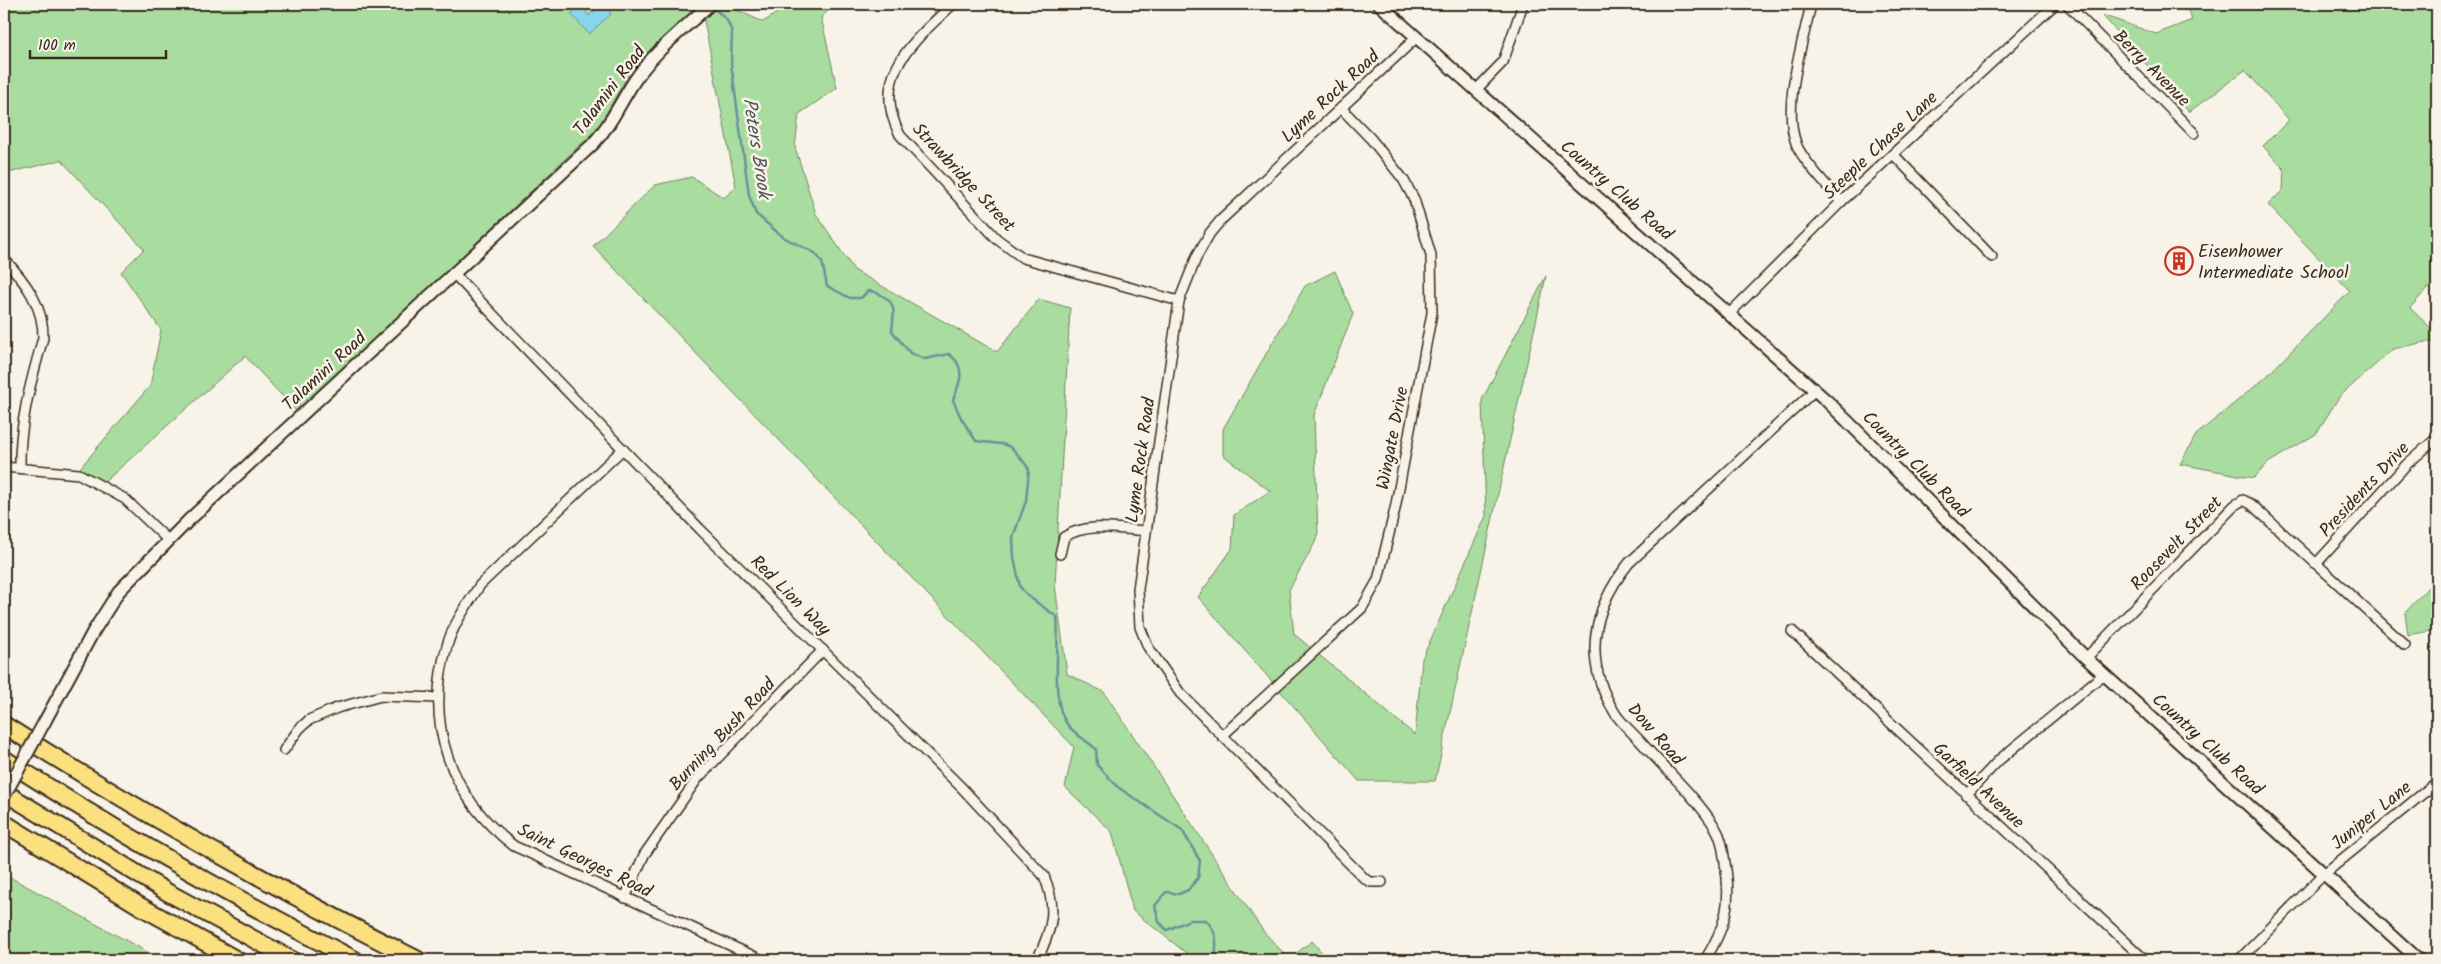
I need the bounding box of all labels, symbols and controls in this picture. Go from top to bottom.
street label: Berry Avenue [2105,23,2197,115]
scale bar [30,28,166,60]
text: 100 m [38,34,76,58]
street label: Talamini Road [567,39,655,142]
street label: Lyme Rock Road [1275,43,1388,151]
street label: Steeple Chase Lane [1817,85,1945,207]
water label: Peters Brook [733,96,779,204]
street label: Strawbridge Street [904,116,1022,240]
street label: Country Club Road [1553,133,1680,249]
place label: Eisenhower Intermediate School [2198,238,2349,288]
building icon: Eisenhower Intermediate School [2164,246,2194,276]
street label: Talamini Road [276,324,375,419]
street label: Wingate Drive [1369,384,1418,492]
street label: Lyme Rock Road [1118,395,1165,525]
street label: Country Club Road [1854,404,1976,526]
street label: Presidents Drive [2313,436,2417,544]
street label: Roosevelt Street [2124,489,2231,598]
street label: Red Lion Way [743,549,838,644]
street label: Burning Bush Road [663,671,784,798]
street label: Country Club Road [2144,687,2270,804]
street label: Dow Road [1619,697,1691,774]
street label: Garfield Avenue [1925,736,2031,836]
street label: Juniper Lane [2325,774,2419,858]
street label: Saint Georges Road [512,816,658,907]

